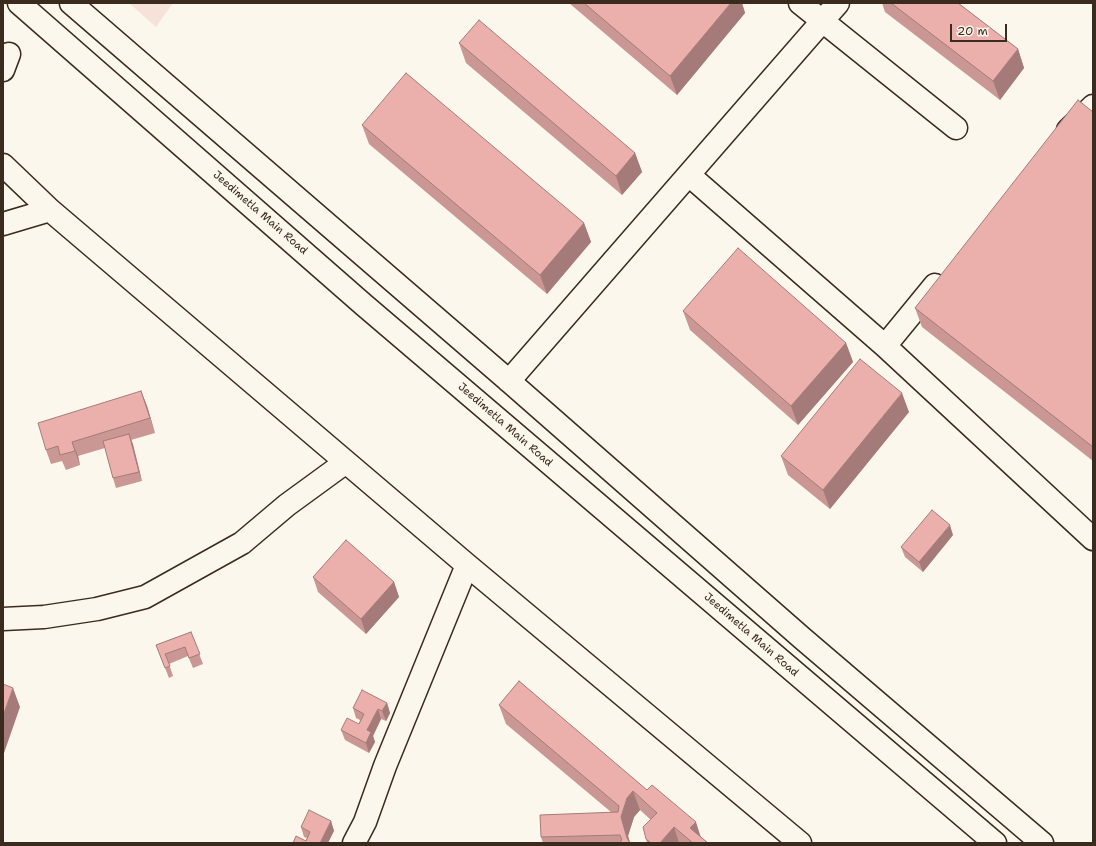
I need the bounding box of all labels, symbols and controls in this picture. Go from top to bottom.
scale bar [952,16,1009,42]
text: 20 m [957,23,988,39]
street label: Jeedimetla Main Road [210,168,310,258]
street label: Jeedimetla Main Road [455,380,555,470]
street label: Jeedimetla Main Road [701,590,801,680]

